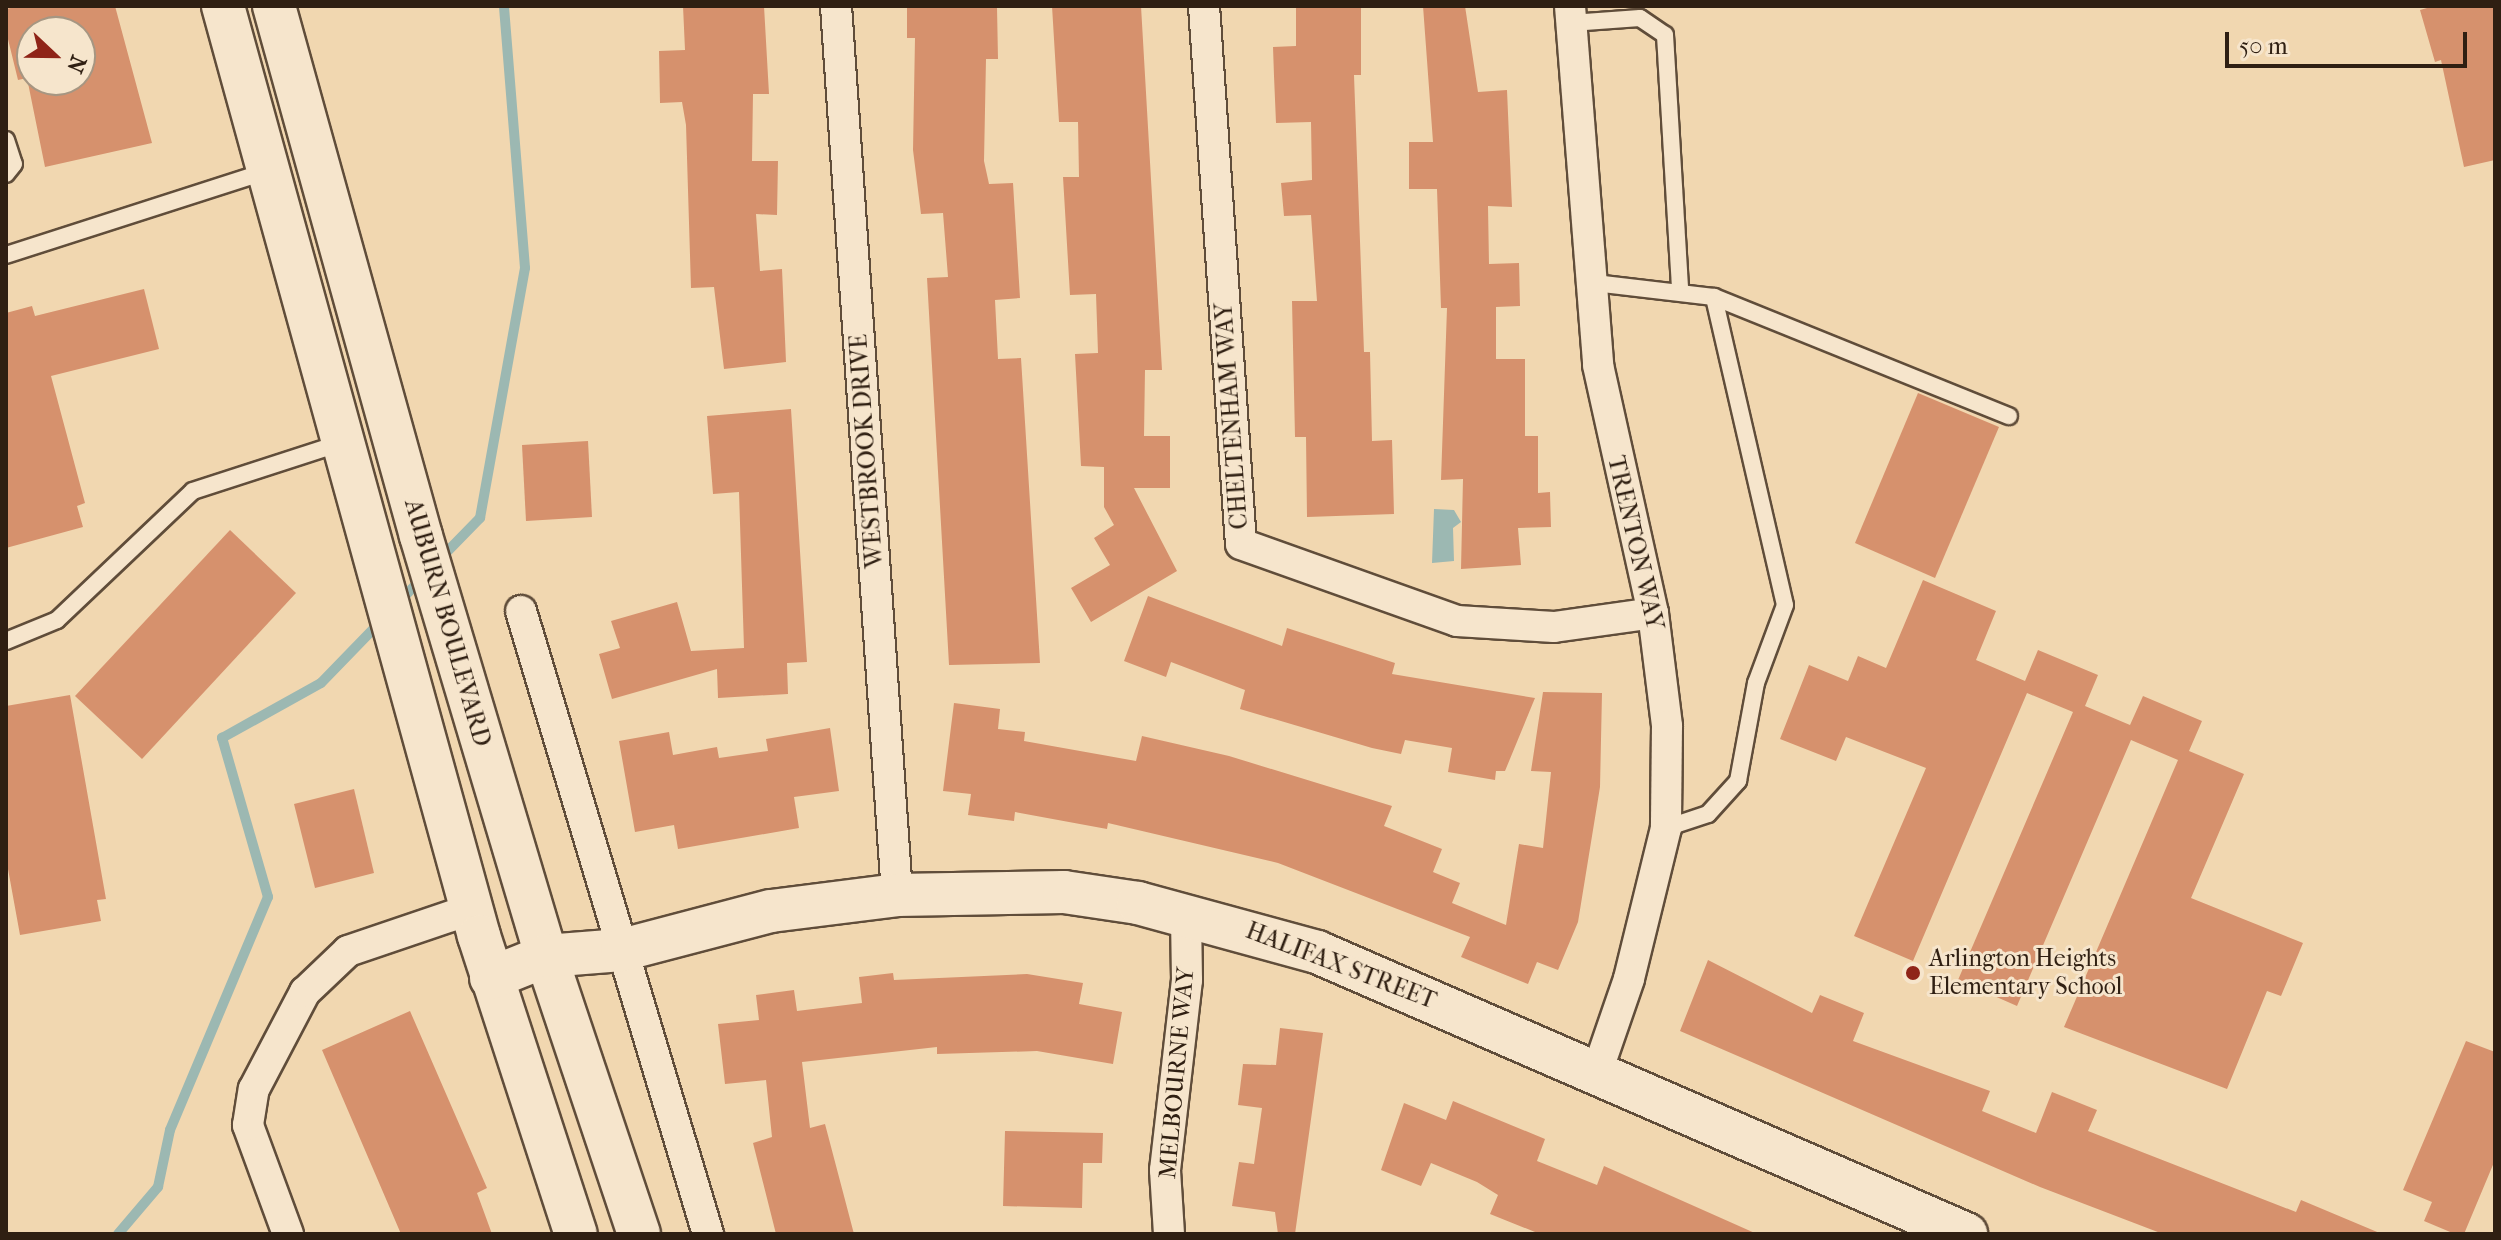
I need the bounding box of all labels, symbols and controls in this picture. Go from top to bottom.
north arrow [16,16,96,96]
scale bar [2229,16,2471,66]
text: 50 m [2239,32,2288,60]
text: N [61,52,92,77]
street label: CHELTENHAM WAY [1210,302,1254,530]
street label: WESTBROOK DRIVE [844,333,890,569]
street label: TRENTON WAY [1601,453,1669,633]
street label: AUBURN BOULEVARD [398,496,496,750]
street label: HALIFAX STREET [1242,916,1440,1016]
place label: Arlington Heights Elementary School [1929,945,2122,1001]
marker: Arlington Heights Elementary School [1904,964,1922,982]
street label: MELBOURNE WAY [1153,966,1201,1180]

